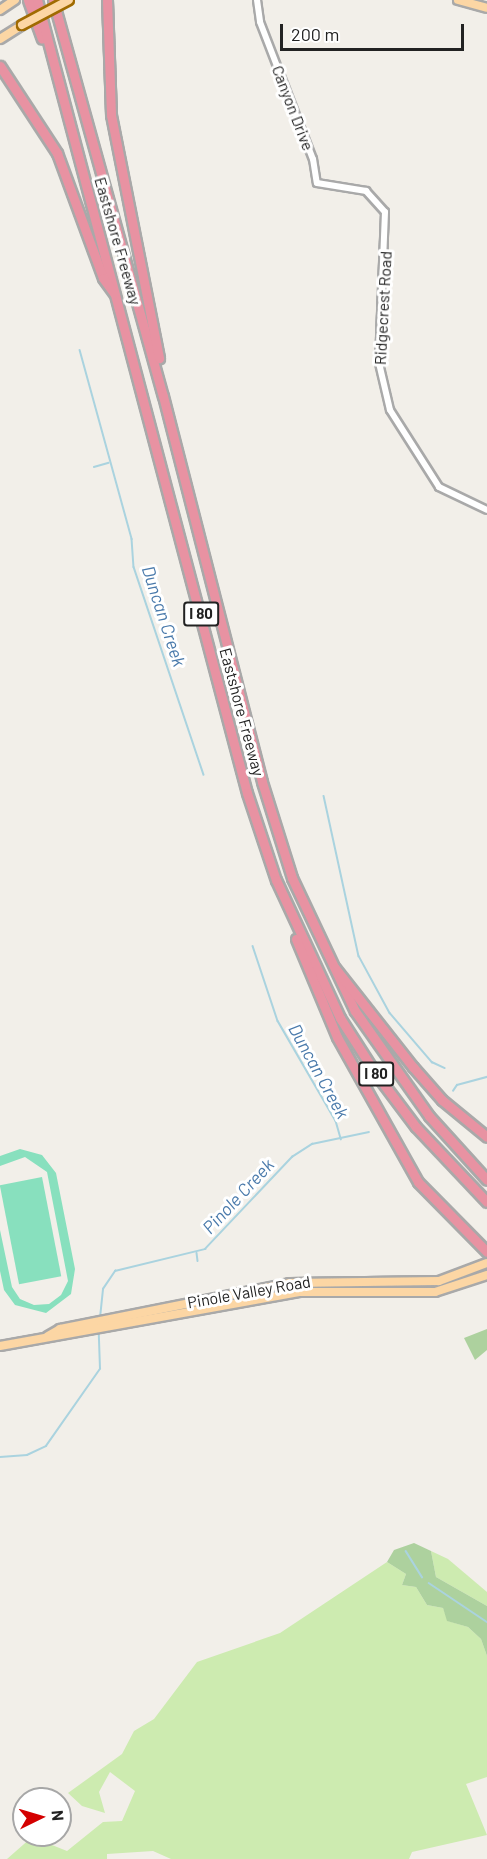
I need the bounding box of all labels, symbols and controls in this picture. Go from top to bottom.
scale bar [283,12,468,50]
text: 200 m [291,23,339,45]
street label: Canyon Drive [268,63,318,153]
street label: Eastshore Freeway [91,175,145,307]
street label: Ridgecrest Road [370,250,396,366]
water label: Duncan Creek [138,563,190,669]
road number: I 80 [183,602,219,626]
street label: Eastshore Freeway [216,646,268,778]
water label: Duncan Creek [284,1020,354,1122]
road number: I 80 [358,1062,394,1086]
water label: Pinole Creek [198,1154,278,1238]
street label: Pinole Valley Road [186,1272,312,1312]
north arrow [12,1787,72,1847]
text: N [49,1809,68,1822]

